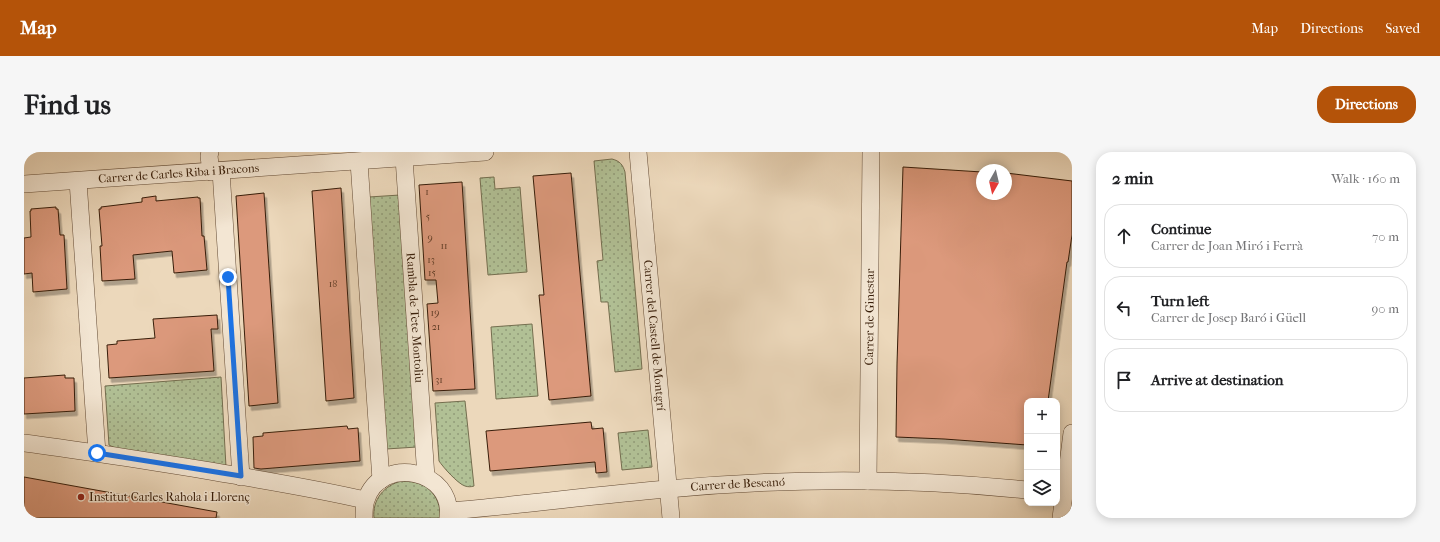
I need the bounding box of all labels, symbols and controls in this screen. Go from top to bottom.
text: Map [20,17,56,39]
text: Map [1251,20,1278,37]
text: Directions [1300,20,1363,37]
text: Saved [1385,20,1420,37]
button: Directions [1317,86,1416,123]
text: Find us [24,88,111,121]
street label: Carrer de Carles Riba i Bracons [98,161,260,186]
north arrow [976,164,1012,200]
text: 2 min [1112,168,1153,188]
text: Walk · 160 m [1331,171,1400,186]
house number: 1 [425,186,429,198]
house number: 5 [426,211,430,223]
text: Continue [1151,220,1211,238]
icon: ahead [1113,225,1135,247]
text: 70 m [1372,229,1399,244]
house number: 9 [427,232,433,244]
text: Carrer de Joan Miró i Ferrà [1151,238,1303,253]
house number: 11 [440,240,448,252]
street label: Rambla de Tete Montoliu [404,252,426,383]
house number: 13 [427,254,435,266]
street label: Carrer del Castell de Montgrí [641,259,668,412]
house number: 15 [428,267,436,279]
route end [219,268,237,286]
street label: Carrer de Ginestar [862,268,877,365]
house number: 18 [329,278,337,290]
text: Turn left [1151,292,1209,310]
icon: left [1113,297,1135,319]
text: 90 m [1371,301,1399,316]
house number: 19 [431,307,439,319]
text: Carrer de Josep Baró i Güell [1151,310,1306,325]
house number: 21 [432,321,440,333]
icon: arrive [1113,369,1135,391]
text: Arrive at destination [1151,371,1283,389]
house number: 31 [435,374,443,386]
map controls [1024,398,1060,506]
button: + [1024,398,1060,434]
button: − [1024,434,1060,470]
route start [88,444,106,462]
button: layers [1024,470,1060,506]
street label: Carrer de Bescanó [690,475,785,494]
place label: Institut Carles Rahola i Llorenç [89,490,250,505]
marker: Institut Carles Rahola i Llorenç [76,492,86,502]

